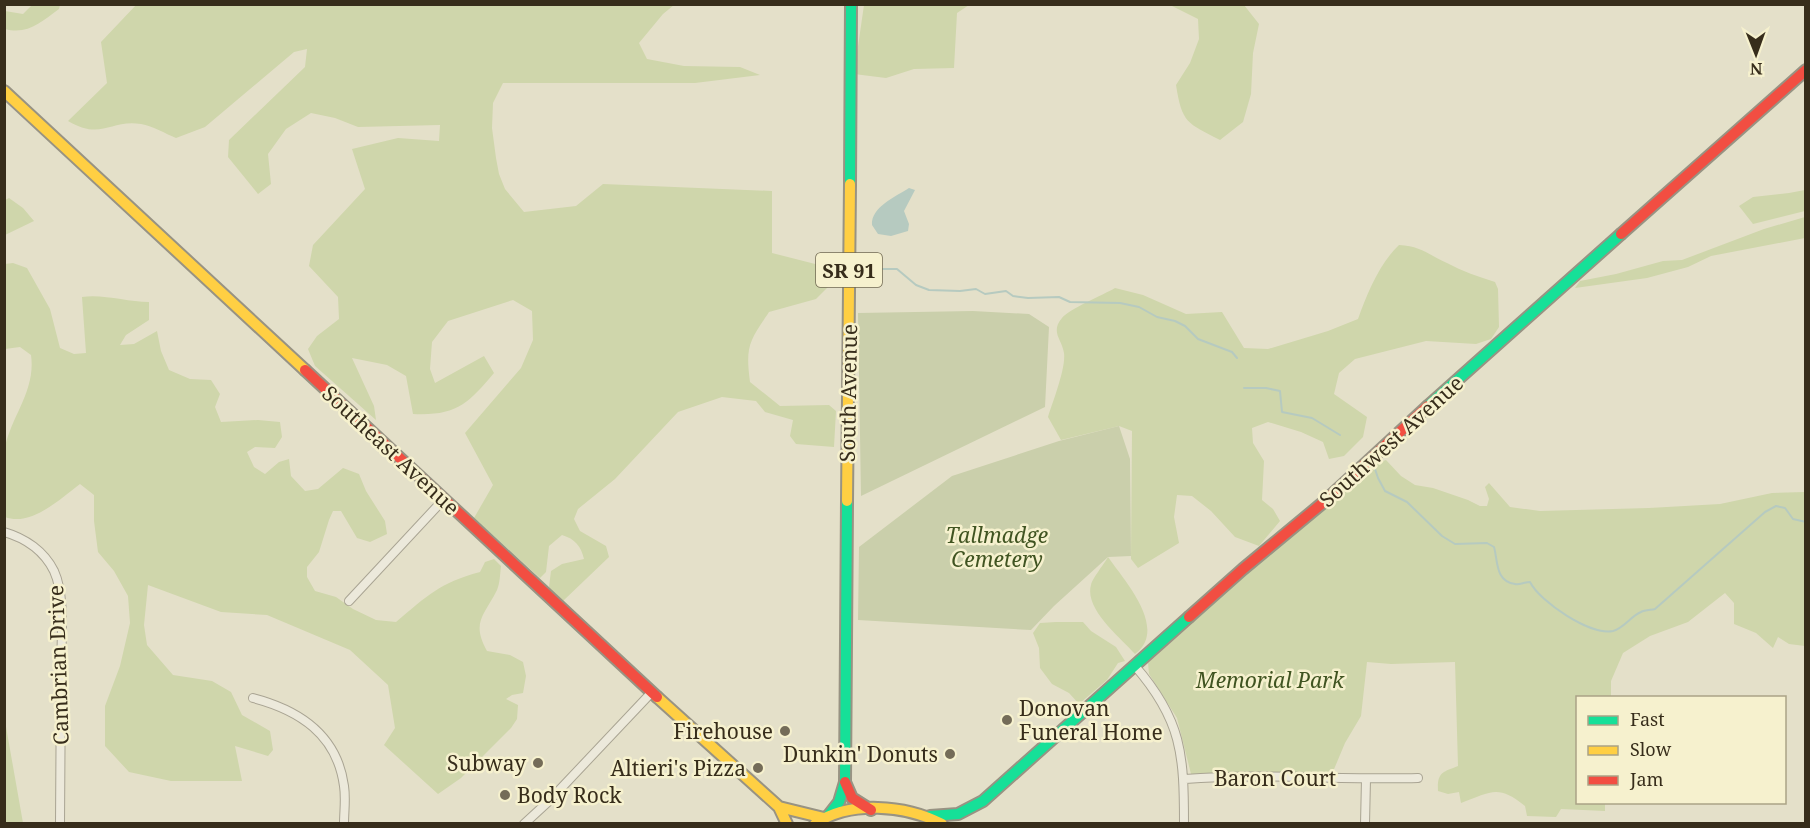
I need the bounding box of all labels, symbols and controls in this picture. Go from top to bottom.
north arrow [1726,24,1786,84]
text: N [1749,58,1763,80]
road number: SR 91 [816,253,882,287]
street label: South Avenue [833,324,863,462]
street label: Southwest Avenue [1313,369,1469,513]
street label: Southeast Avenue [316,379,466,521]
park label: Tallmadge Cemetery [946,521,1048,573]
street label: Cambrian Drive [41,584,75,746]
park label: Memorial Park [1195,666,1345,694]
place label: Donovan Funeral Home [1019,694,1163,746]
legend [1576,696,1786,804]
text: Fast [1630,707,1665,731]
marker: Donovan Funeral Home [1000,713,1014,727]
place label: Firehouse [673,717,773,745]
marker: Firehouse [778,724,792,738]
text: Slow [1630,737,1672,761]
place label: Dunkin' Donuts [783,740,938,768]
marker: Dunkin' Donuts [943,747,957,761]
place label: Subway [447,749,526,777]
place label: Altieri's Pizza [610,754,746,782]
marker: Subway [531,756,545,770]
marker: Altieri's Pizza [751,761,765,775]
street label: Baron Court [1214,764,1336,792]
text: Jam [1629,767,1664,791]
place label: Body Rock [517,781,622,809]
marker: Body Rock [498,788,512,802]

